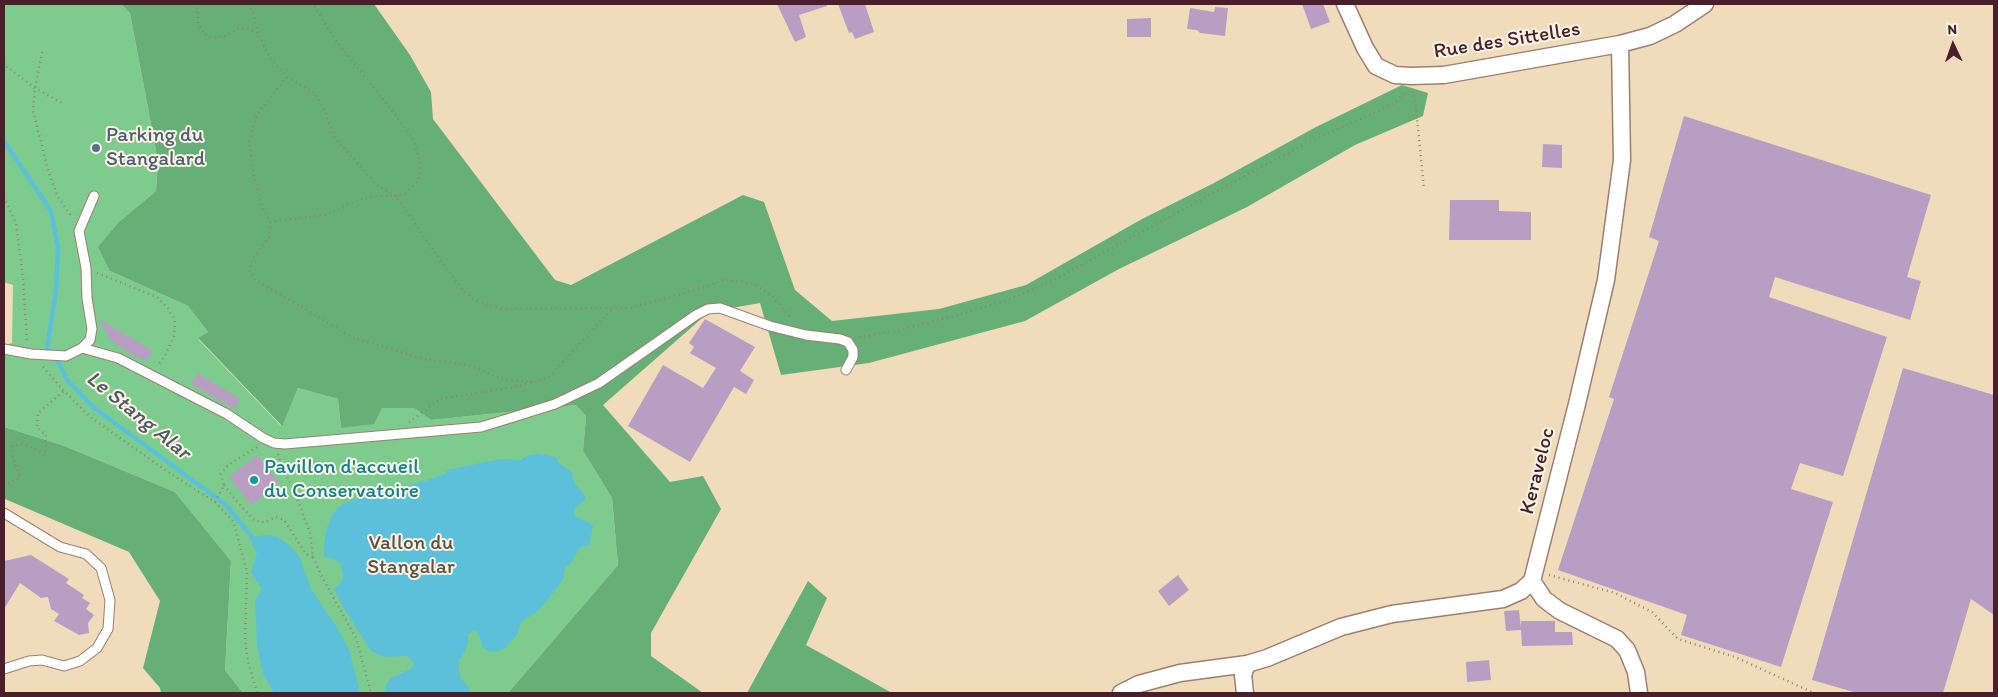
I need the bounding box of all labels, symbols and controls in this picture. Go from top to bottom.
street label: Rue des Sittelles [1432,17,1582,65]
north arrow [1928,20,1978,70]
text: N [1947,21,1957,38]
place label: Parking du Stangalard [106,123,205,173]
marker: Parking du Stangalard [90,142,102,154]
water label: Le Stang Alar [80,366,196,466]
street label: Keraveloc [1515,425,1561,517]
place label: Pavillon d'accueil du Conservatoire [264,455,419,505]
marker: Pavillon d'accueil du Conservatoire [248,474,260,486]
park label: Vallon du Stangalar [367,531,455,581]

